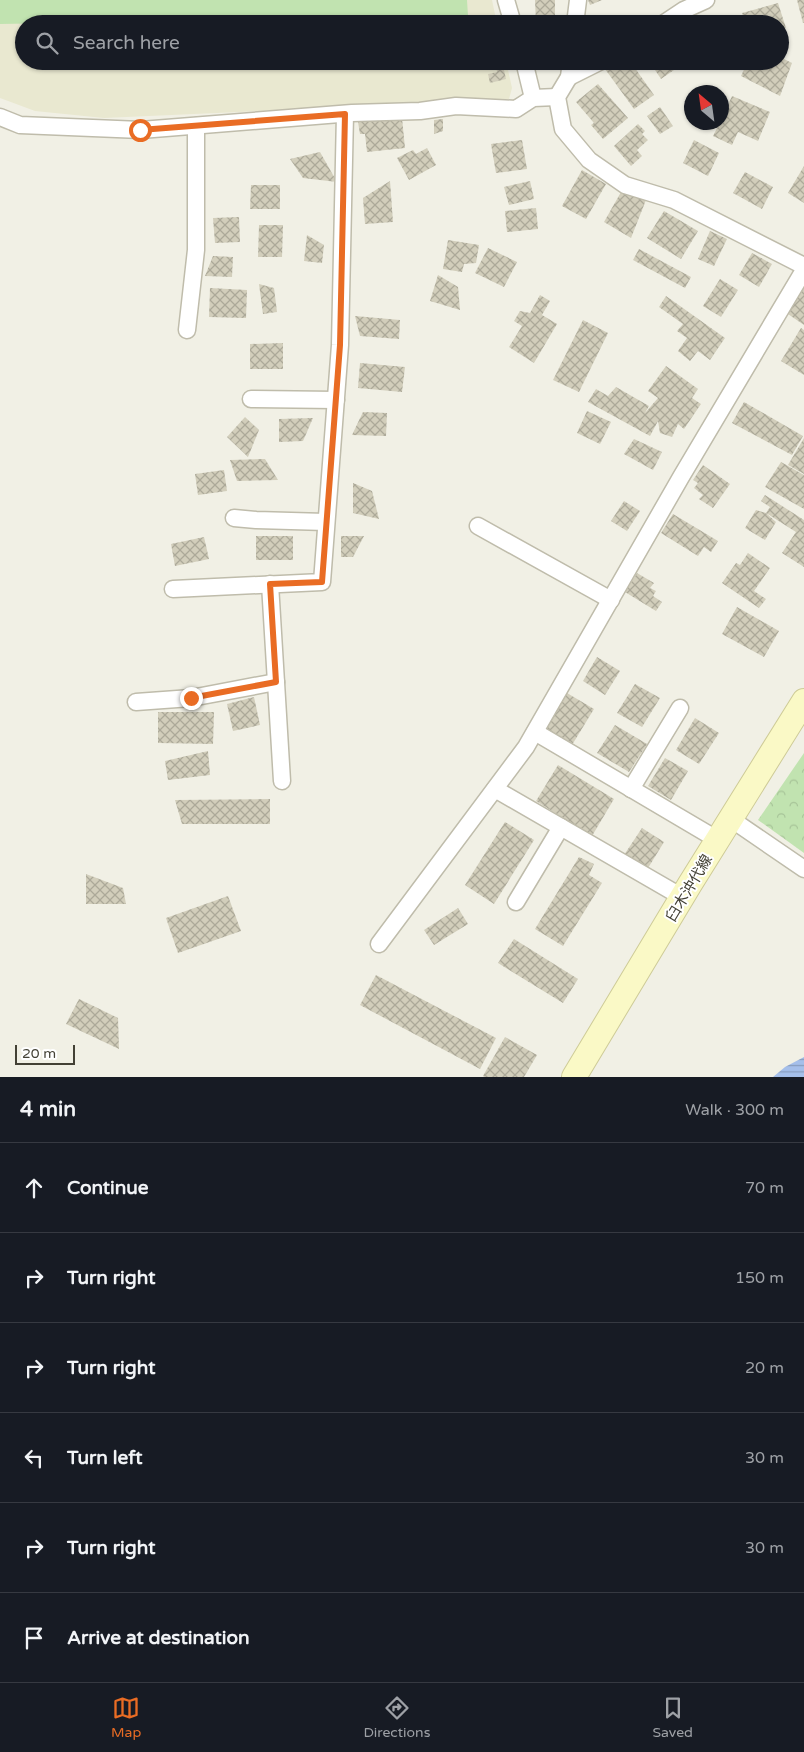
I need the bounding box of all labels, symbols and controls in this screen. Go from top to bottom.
search box [15,15,789,70]
icon: search [33,29,61,57]
text: Search here [73,32,180,54]
north arrow [684,85,729,130]
route start [129,119,152,142]
route end [180,687,203,710]
street label: 臼木沖代線 [662,851,716,925]
scale bar [15,1042,75,1065]
text: 20 m [22,1045,56,1062]
text: 4 min [20,1097,76,1122]
text: Walk · 300 m [685,1100,784,1120]
icon: ahead [20,1174,48,1202]
text: Continue [67,1177,149,1199]
text: 70 m [745,1178,784,1198]
icon: right [20,1264,48,1292]
text: Turn right [67,1267,155,1289]
text: 150 m [735,1268,784,1288]
icon: right [20,1354,48,1382]
text: Turn right [67,1357,155,1379]
text: 20 m [745,1358,784,1378]
icon: left [20,1444,48,1472]
text: Turn left [67,1447,143,1469]
text: 30 m [745,1448,784,1468]
icon: right [20,1534,48,1562]
text: Turn right [67,1537,155,1559]
text: 30 m [745,1538,784,1558]
icon: arrive [20,1624,48,1652]
text: Arrive at destination [67,1627,250,1649]
tab: Map [111,1694,141,1741]
tab: Directions [363,1694,430,1741]
tab: Saved [652,1694,693,1741]

